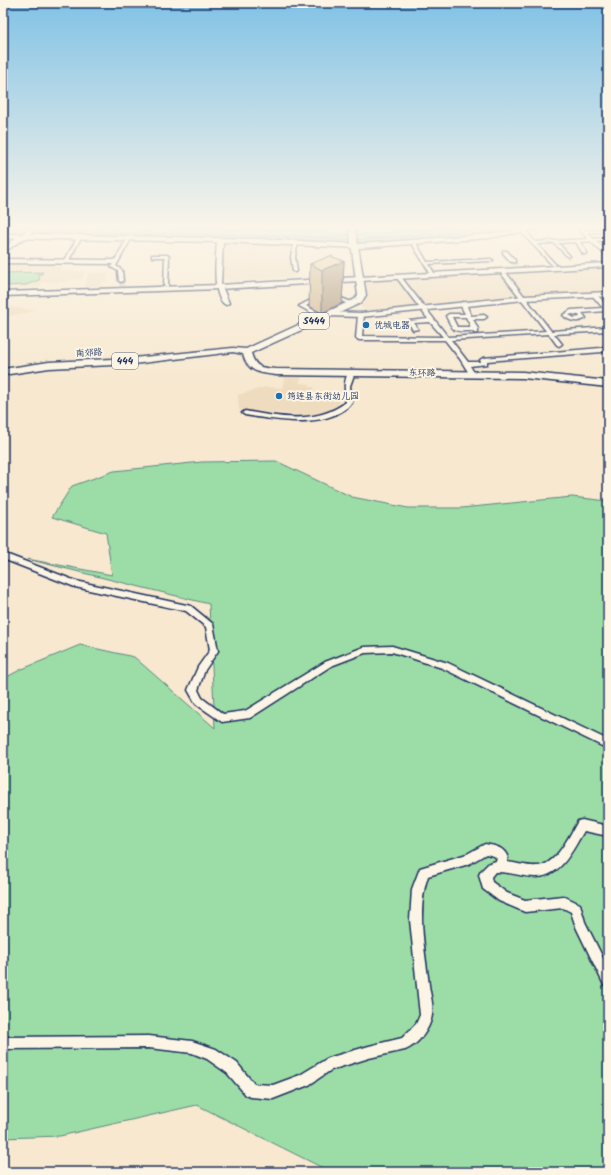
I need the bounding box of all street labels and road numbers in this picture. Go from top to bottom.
road number: S444 [299,313,329,329]
street label: 南郊路 [75,345,103,361]
road number: 444 [112,353,138,369]
street label: 东环路 [408,365,436,381]

